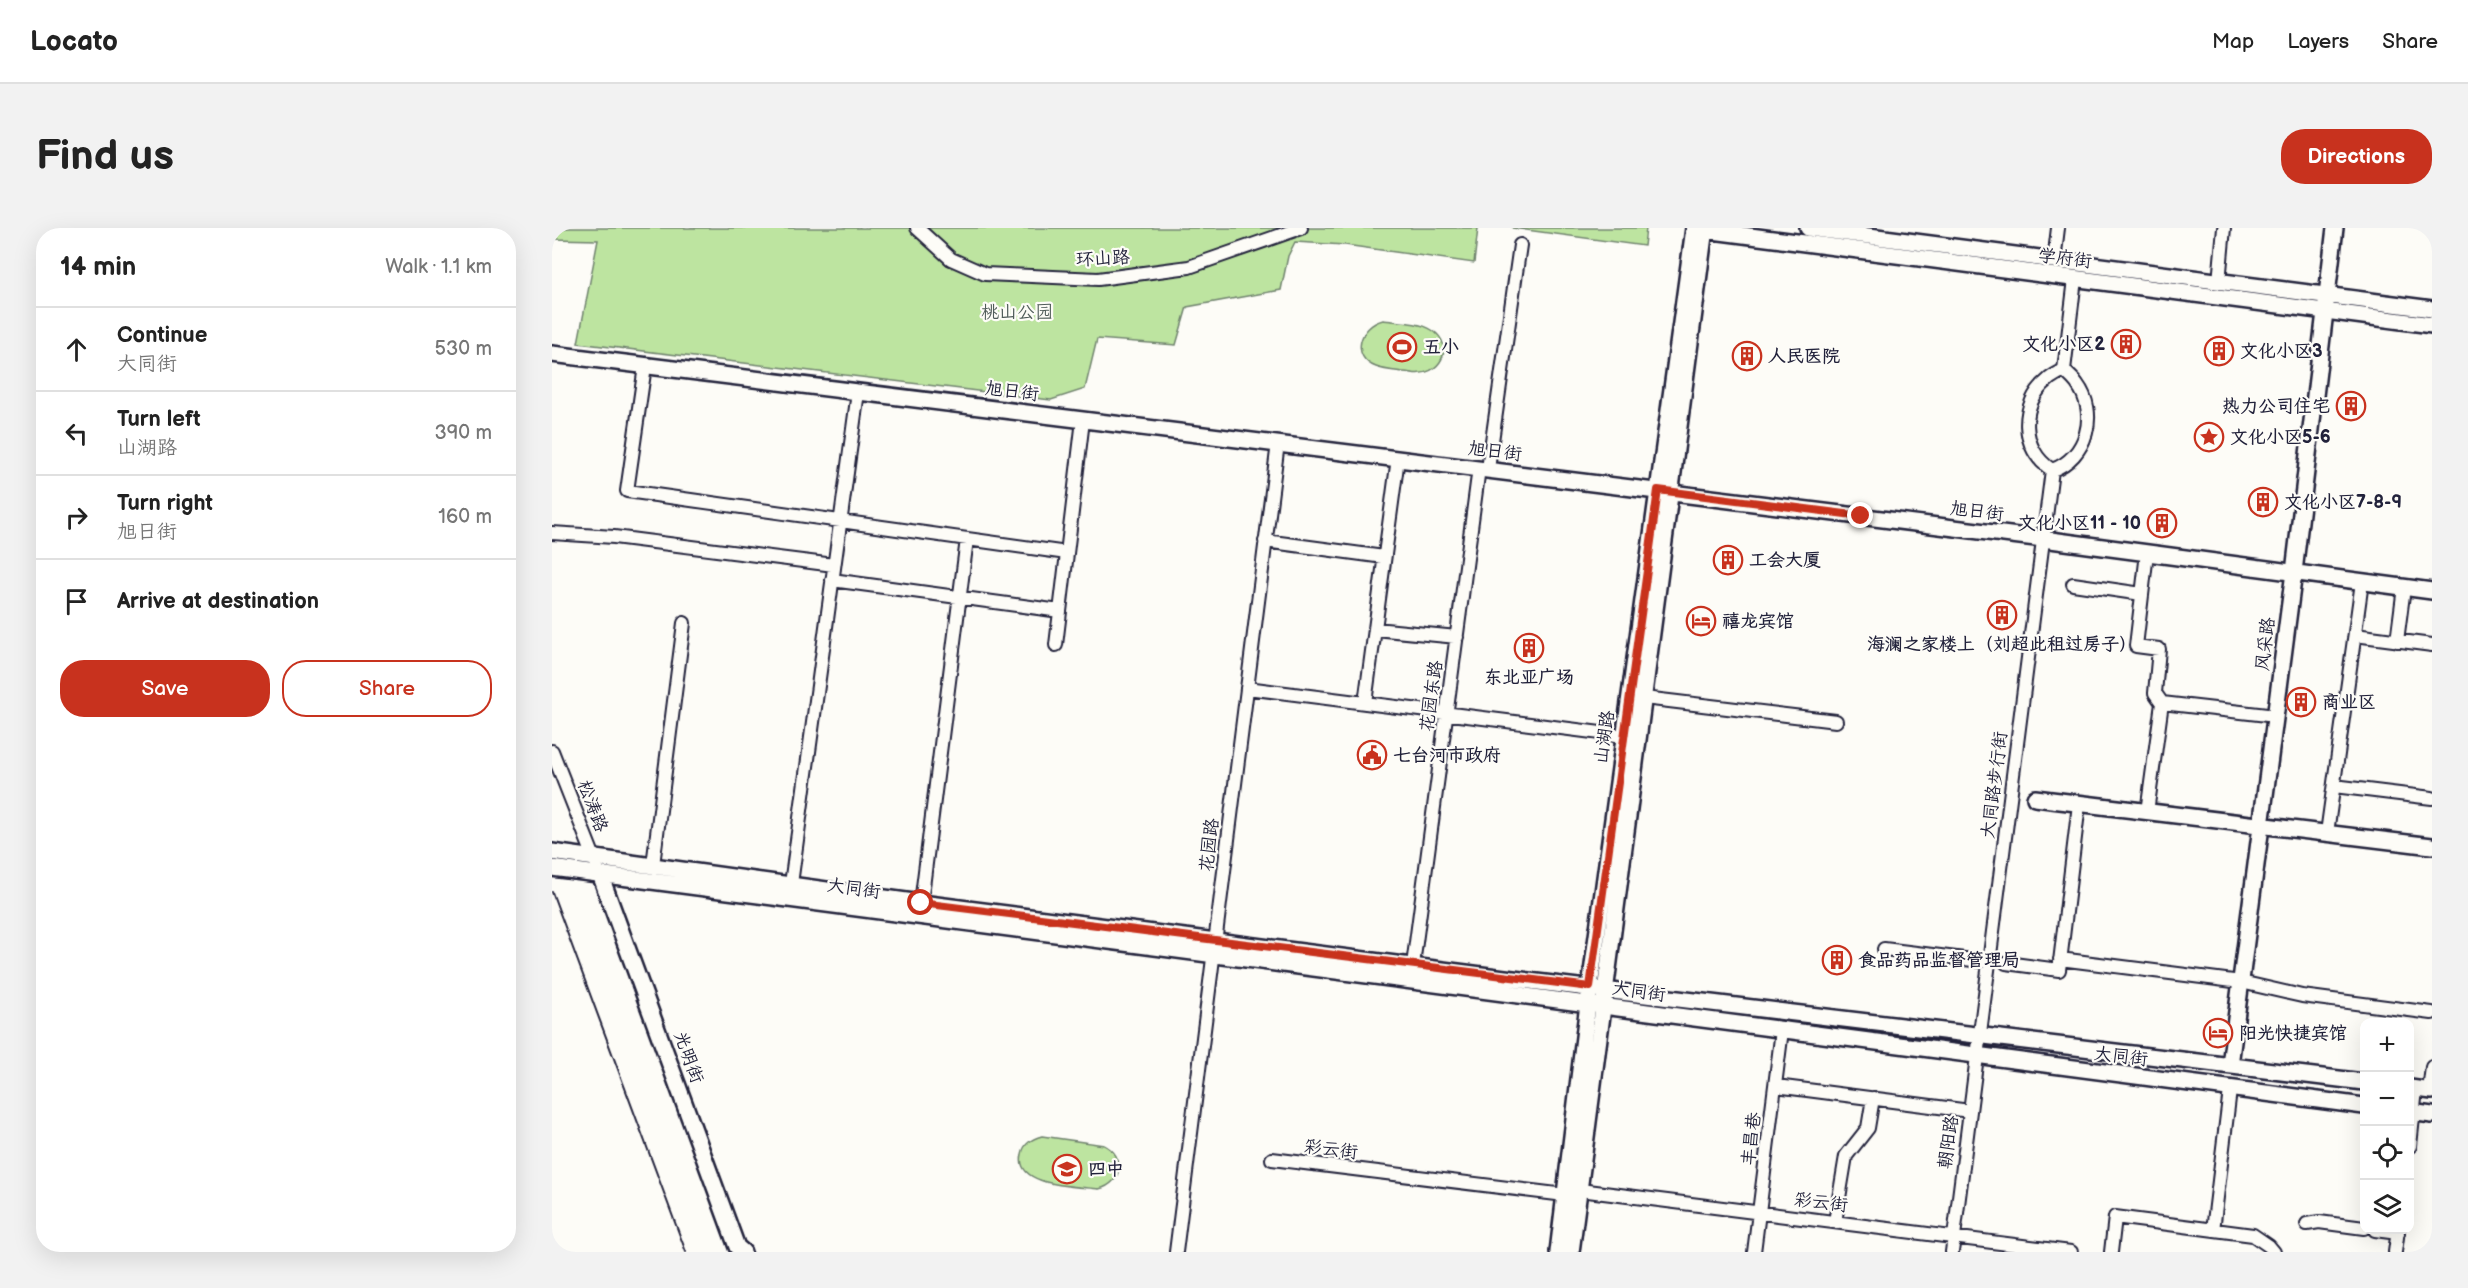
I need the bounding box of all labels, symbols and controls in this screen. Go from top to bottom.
text: Locato [30,25,118,58]
text: Map [2212,29,2254,54]
text: Layers [2287,29,2349,54]
text: Share [2382,29,2438,54]
button: Directions [2281,129,2432,184]
text: Find us [36,131,174,182]
street label: 学府街 [2037,245,2093,272]
street label: 环山路 [1076,247,1131,270]
text: 14 min [60,252,136,283]
text: Walk · 1.1 km [385,255,492,279]
park label: 桃山公园 [981,302,1053,323]
text: Continue [117,322,207,349]
building icon: 文化小区2 [2110,328,2142,360]
sports icon: 五小 [1386,331,1418,363]
icon: ahead [60,333,93,366]
place label: 文化小区2 [2022,334,2105,355]
building icon: 文化小区3 [2203,335,2235,367]
text: 530 m [435,337,492,361]
place label: 五小 [1423,337,1459,358]
building icon: 人民医院 [1731,340,1763,372]
place label: 文化小区3 [2240,341,2323,362]
place label: 人民医院 [1768,346,1840,367]
text: 大同街 [117,352,177,376]
street label: 旭日街 [984,378,1040,405]
building icon: 热力公司住宅 [2335,390,2367,422]
place label: 热力公司住宅 [2222,396,2330,417]
text: Turn left [117,406,201,433]
icon: left [60,417,93,450]
text: 390 m [434,421,492,445]
place icon: 文化小区5-6 [2193,421,2225,453]
place label: 文化小区5-6 [2230,427,2331,448]
text: 山湖路 [117,436,177,460]
street label: 旭日街 [1467,438,1523,465]
building icon: 文化小区7-8-9 [2247,486,2279,518]
text: Turn right [117,490,213,517]
place label: 文化小区7-8-9 [2284,492,2402,513]
street label: 旭日街 [1949,498,2005,525]
icon: right [60,501,93,534]
route end [1847,502,1873,528]
text: 160 m [438,505,492,529]
building icon: 文化小区11 - 10 [2146,507,2178,539]
place label: 文化小区11 - 10 [2018,513,2141,534]
text: 旭日街 [117,520,177,544]
building icon: 工会大厦 [1712,544,1744,576]
place label: 工会大厦 [1749,550,1821,571]
icon: arrive [60,585,93,618]
text: Arrive at destination [117,588,319,615]
building icon: 海澜之家楼上（刘超此租过房子） [1986,599,2018,631]
hotel icon: 禧龙宾馆 [1685,605,1717,637]
place label: 禧龙宾馆 [1722,611,1794,632]
street label: 风采路 [2252,616,2279,672]
building icon: 东北亚广场 [1513,632,1545,664]
place label: 海澜之家楼上（刘超此租过房子） [1867,634,2137,655]
street label: 花园东路 [1416,659,1447,733]
button: Save [60,660,270,717]
button: Share [282,660,492,717]
place label: 东北亚广场 [1484,667,1574,688]
building icon: 商业区 [2285,686,2317,718]
place label: 商业区 [2322,692,2376,713]
street label: 山湖路 [1590,709,1619,765]
street label: 大同路步行街 [1977,730,2011,840]
public building icon: 七台河市政府 [1356,739,1388,771]
place label: 七台河市政府 [1393,745,1501,766]
street label: 松涛路 [573,777,612,835]
street label: 花园路 [1196,817,1223,873]
street label: 大同街 [826,874,882,903]
route start [907,889,933,915]
building icon: 食品药品监督管理局 [1821,944,1853,976]
place label: 食品药品监督管理局 [1858,950,2020,971]
street label: 大同街 [1611,977,1667,1006]
hotel icon: 阳光快捷宾馆 [2202,1017,2234,1049]
map controls [2360,1018,2414,1234]
button: + [2360,1018,2414,1072]
place label: 阳光快捷宾馆 [2239,1023,2347,1044]
street label: 光明街 [669,1028,708,1086]
street label: 大同街 [2093,1043,2149,1070]
button: − [2360,1072,2414,1126]
street label: 丰昌巷 [1738,1111,1765,1167]
street label: 朝阳路 [1934,1114,1963,1170]
button: locate [2360,1126,2414,1180]
street label: 彩云街 [1303,1136,1359,1163]
school or university icon: 四中 [1051,1153,1083,1185]
place label: 四中 [1088,1159,1124,1180]
button: layers [2360,1180,2414,1234]
street label: 彩云街 [1793,1189,1849,1216]

